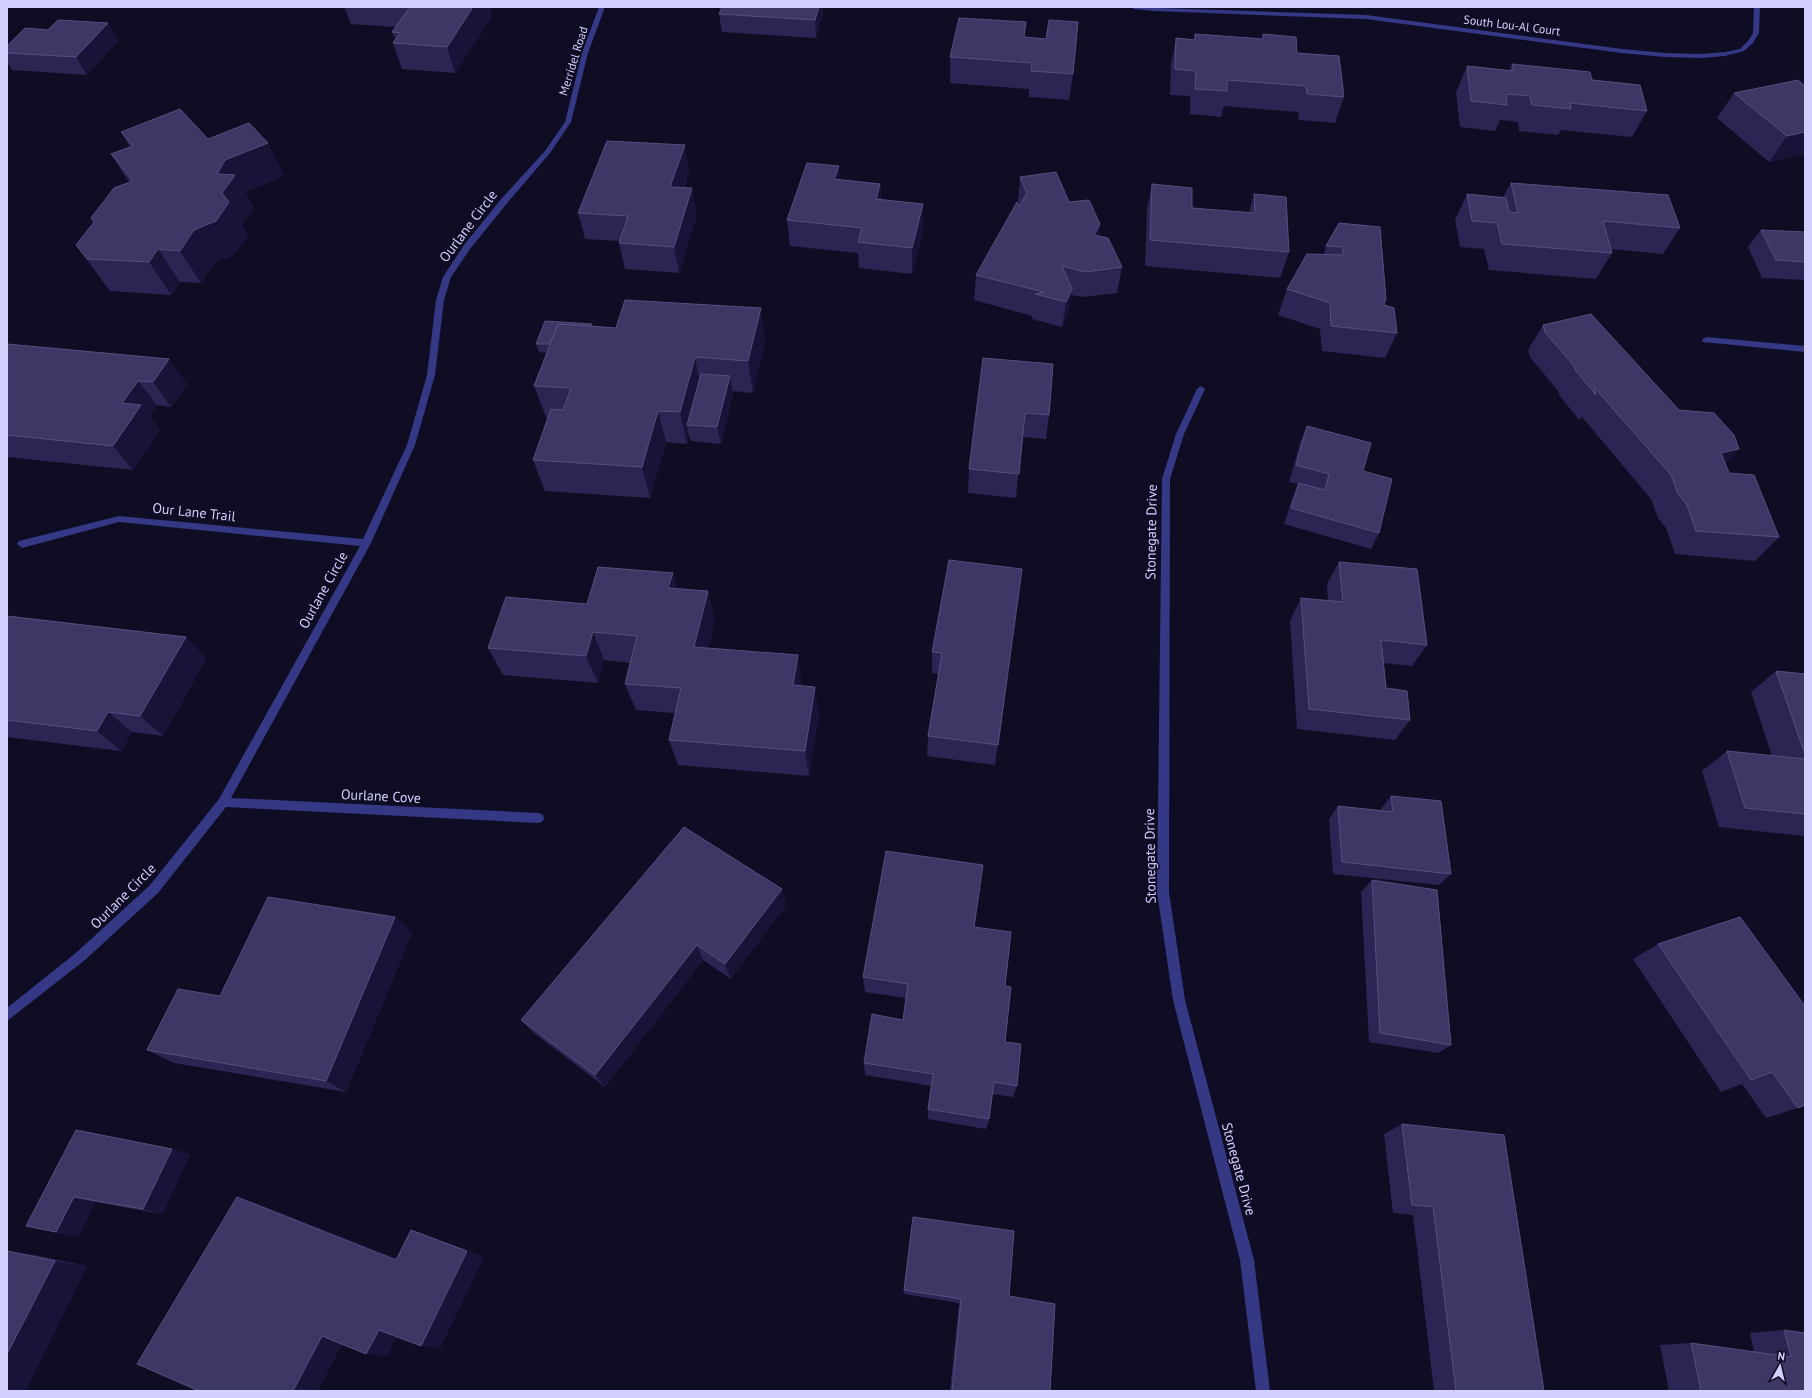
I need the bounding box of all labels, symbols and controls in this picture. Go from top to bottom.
street label: South Lou-Al Court [1463,12,1561,38]
street label: Merridel Road [555,25,591,97]
street label: Ourlane Circle [435,186,501,266]
street label: Stonegate Drive [1141,484,1161,580]
street label: Our Lane Trail [152,499,236,525]
street label: Ourlane Circle [294,548,352,632]
street label: Ourlane Cove [341,785,421,807]
street label: Stonegate Drive [1140,808,1160,904]
street label: Ourlane Circle [86,859,160,933]
street label: Stonegate Drive [1218,1121,1260,1217]
north arrow [1760,1346,1800,1386]
text: N [1777,1349,1786,1364]

